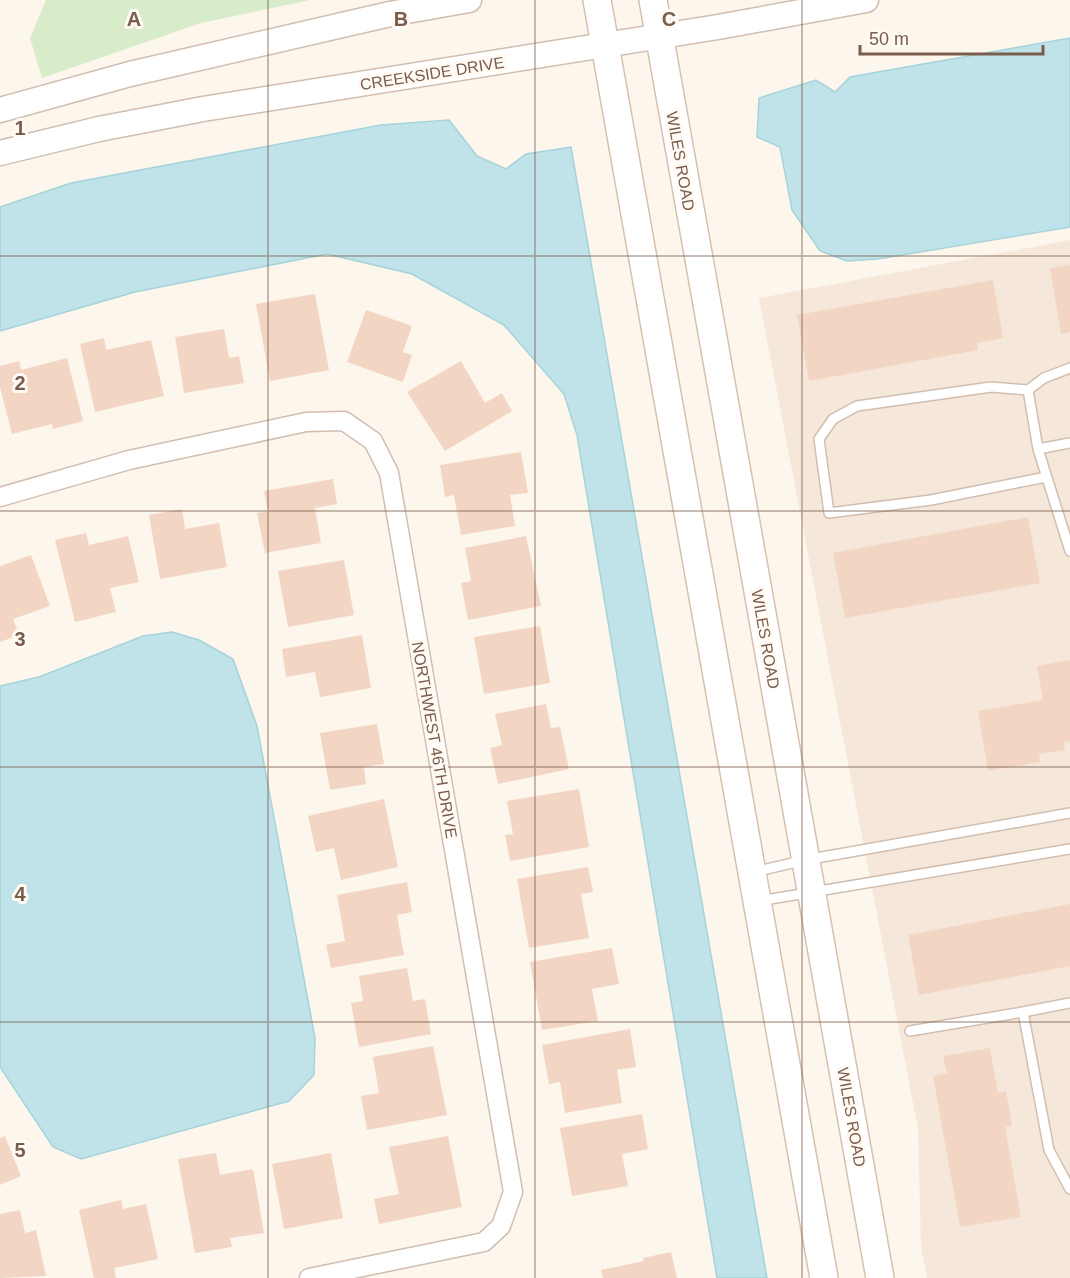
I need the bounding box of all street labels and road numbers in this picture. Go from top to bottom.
street label: CREEKSIDE DRIVE [359,54,505,93]
street label: WILES ROAD [663,110,698,212]
street label: WILES ROAD [748,588,783,690]
street label: NORTHWEST 46TH DRIVE [409,640,460,840]
street label: WILES ROAD [834,1066,869,1168]

